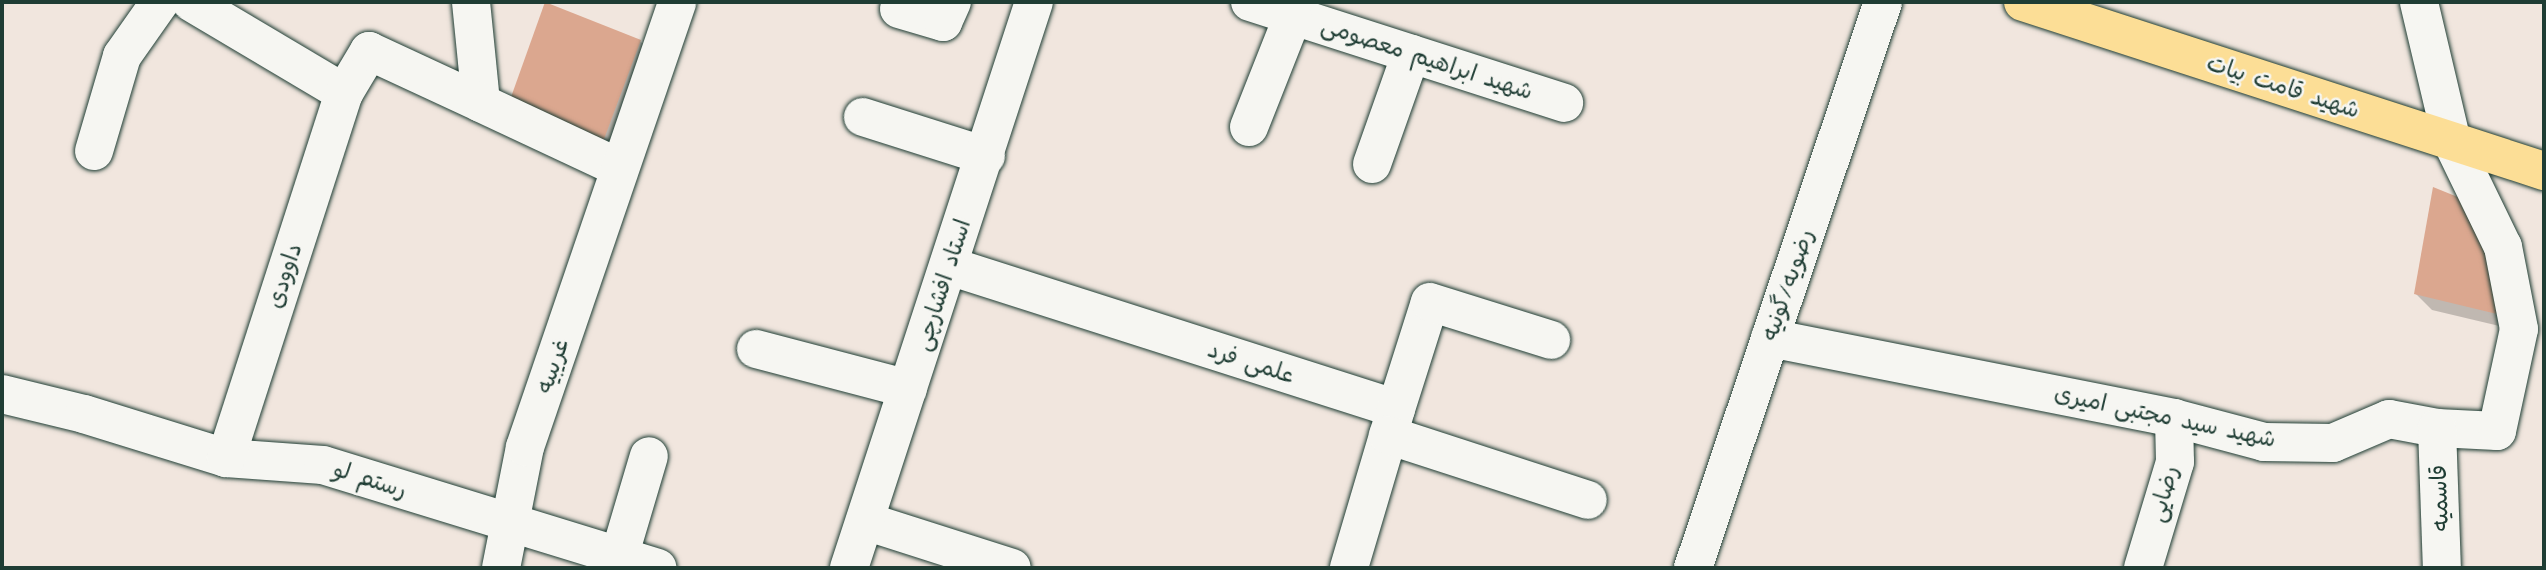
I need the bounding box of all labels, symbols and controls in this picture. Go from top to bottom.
street label: شهید ابراهیم معصومی [1318,12,1536,106]
street label: شهید قامت بیات [2203,49,2363,125]
street label: استاد افشارچی [909,216,977,354]
street label: رضویه/گونیه [1756,226,1820,344]
street label: داوودی [262,240,308,312]
street label: غریبیه [531,335,575,397]
street label: علمی فرد [1204,336,1298,390]
street label: شهید سید مجتبی امیری [2052,380,2278,454]
street label: رستم لو [330,455,410,505]
street label: رضایی [2143,463,2185,525]
street label: قاسمیه [2425,464,2455,532]

